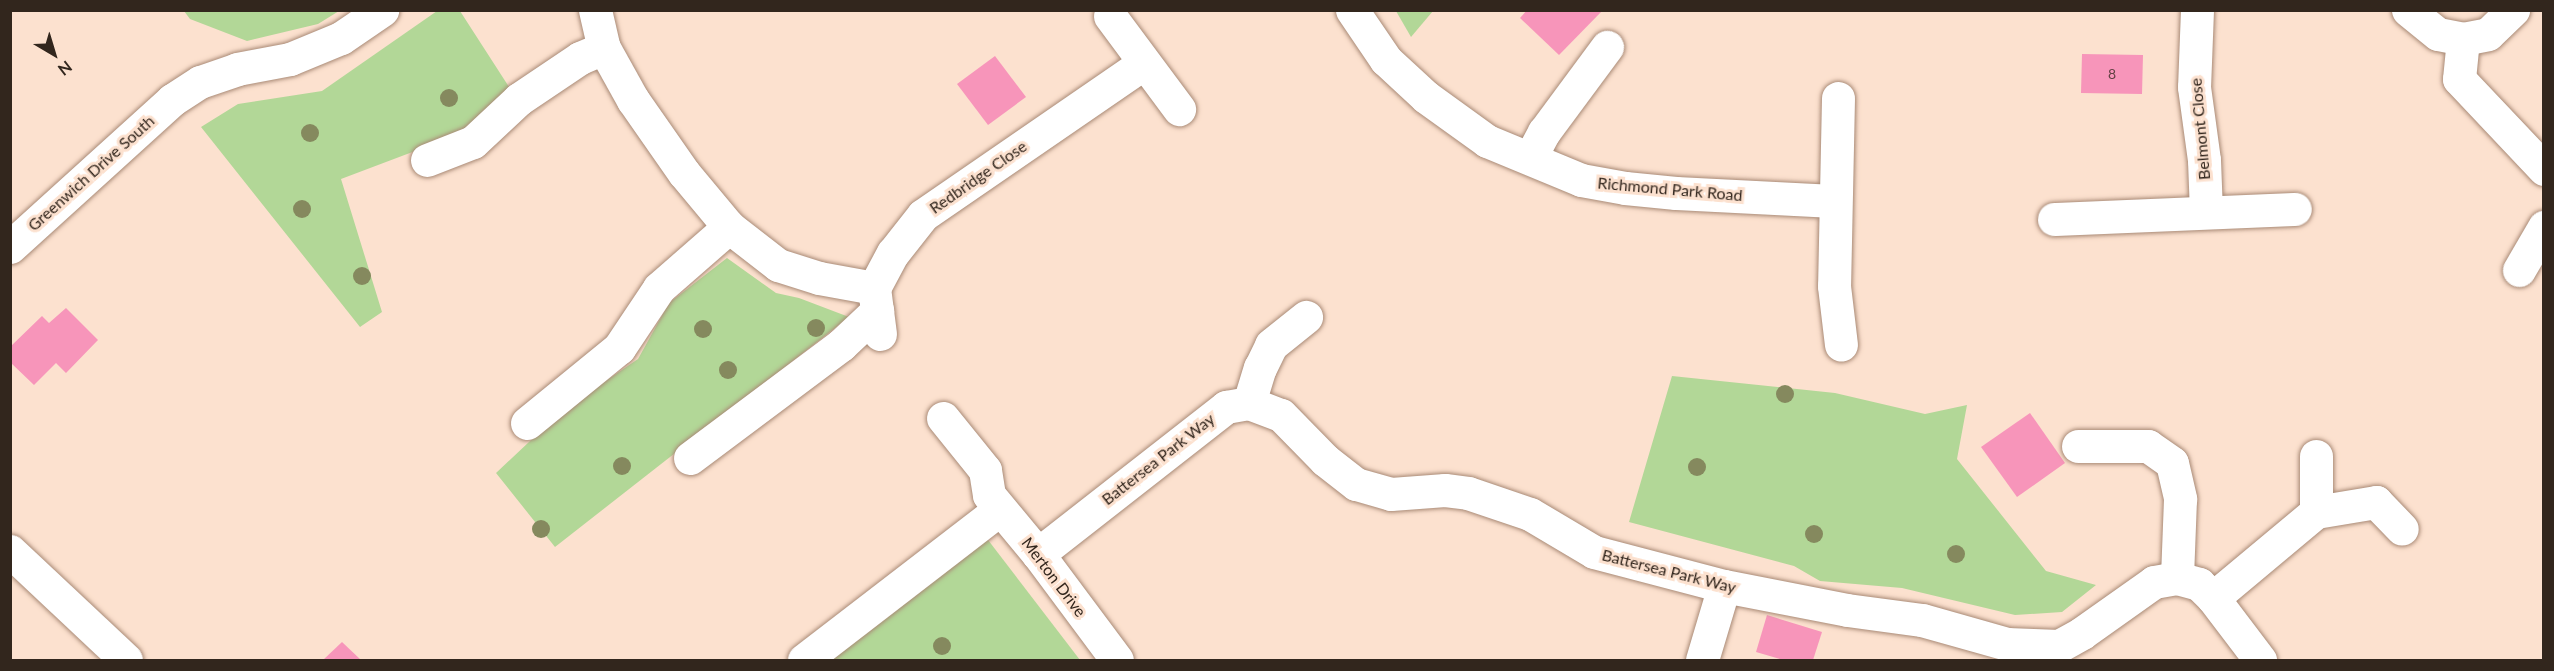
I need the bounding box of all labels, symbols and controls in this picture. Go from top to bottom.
north arrow [24,24,84,84]
text: N [55,57,76,80]
house number: 8 [2108,66,2116,82]
street label: Belmont Close [2186,77,2214,181]
street label: Greenwich Drive South [24,111,158,235]
street label: Redbridge Close [926,136,1030,218]
street label: Richmond Park Road [1597,173,1743,205]
street label: Battersea Park Way [1098,409,1218,509]
street label: Merton Drive [1018,533,1090,621]
street label: Battersea Park Way [1600,545,1738,597]

